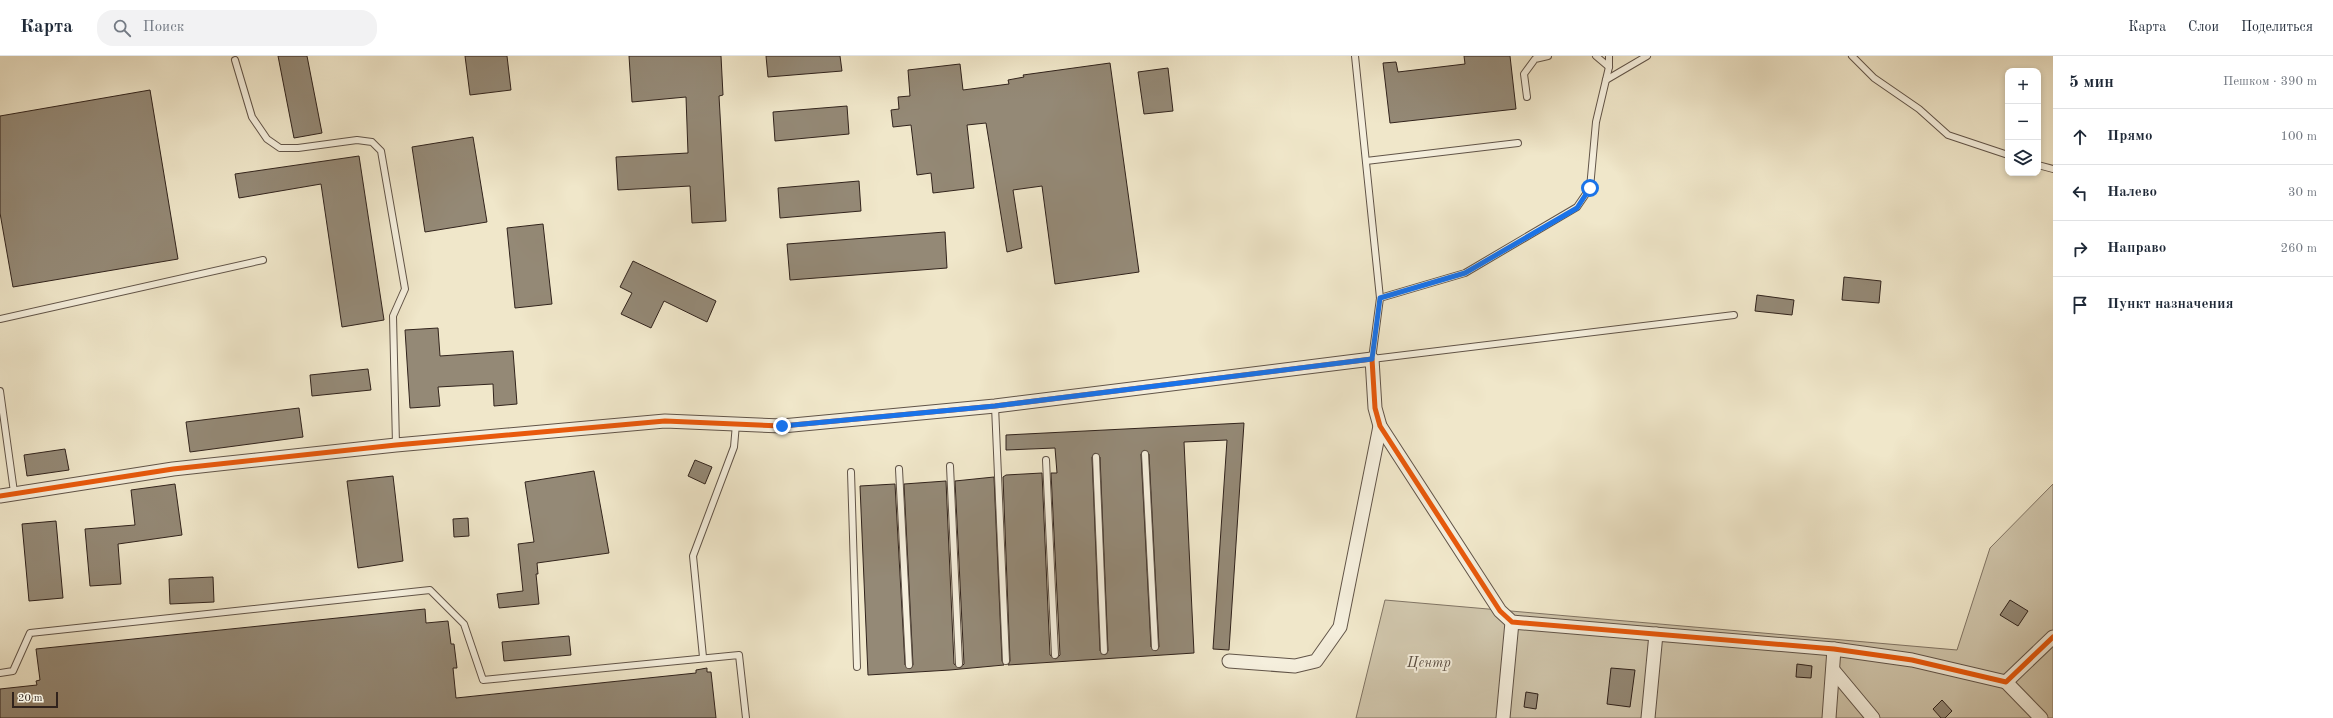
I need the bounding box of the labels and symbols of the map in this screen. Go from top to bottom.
route start [1581,179,1599,197]
route end [773,417,791,435]
park label: Центр [1406,656,1451,671]
scale bar [12,690,58,709]

